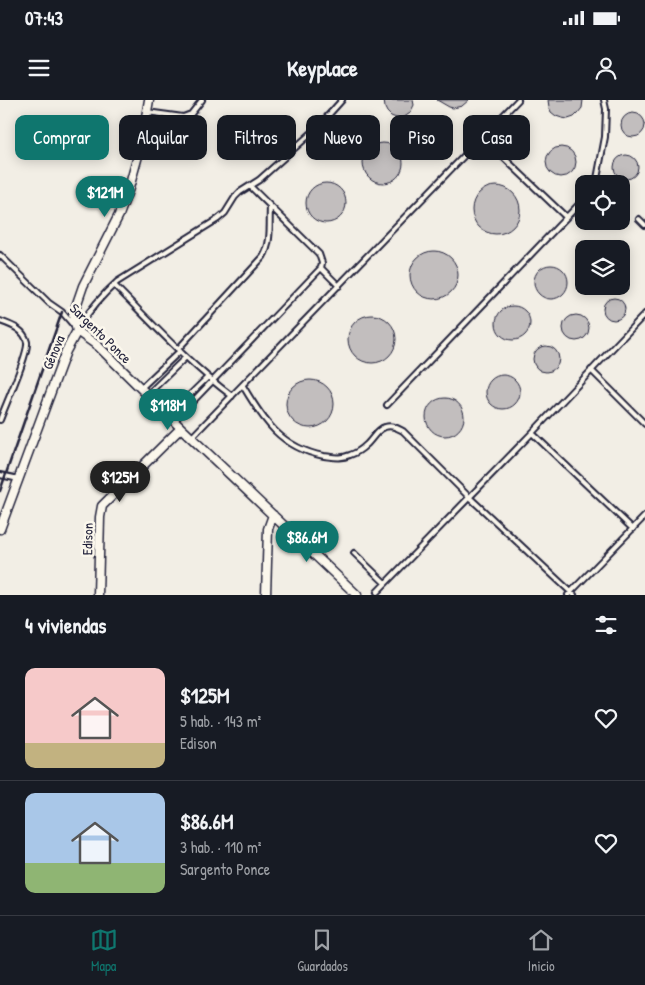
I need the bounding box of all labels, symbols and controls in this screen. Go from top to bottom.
text: 07:43 [25,5,63,31]
text: Keyplace [287,53,358,83]
icon: menu [25,54,53,82]
icon: person [592,54,620,82]
chip: Comprar [15,115,109,160]
chip: Alquilar [119,115,207,160]
chip: Filtros [217,115,296,160]
chip: Nuevo [306,115,380,160]
chip: Piso [390,115,453,160]
chip: Casa [463,115,530,160]
map controls [575,175,630,295]
button: locate [575,175,630,230]
pin: $121M [70,176,140,218]
text: $121M [87,181,123,203]
button: layers [575,240,630,295]
street label: Sargento Ponce [65,299,136,368]
street label: Génova [37,332,69,372]
pin: $118M [133,388,203,431]
text: $118M [150,394,186,416]
pin: $125M [85,460,155,503]
text: $125M [101,466,139,488]
pin: $86.6M [266,520,348,563]
street label: Edison [77,523,97,555]
text: $86.6M [287,526,327,548]
text: 4 viviendas [25,611,106,640]
icon: filters [592,611,620,639]
text: $125M [180,681,229,710]
icon: home [65,688,125,748]
icon: heart [592,704,620,732]
text: 5 hab. · 143 m² [180,710,261,732]
text: Edison [180,732,217,754]
text: $86.6M [180,807,234,836]
icon: home [65,813,125,873]
icon: heart [592,829,620,857]
text: 3 hab. · 110 m² [180,836,261,858]
text: Sargento Ponce [180,858,270,880]
tab: Mapa [90,926,118,975]
tab: Guardados [297,926,348,975]
tab: Inicio [527,926,555,975]

